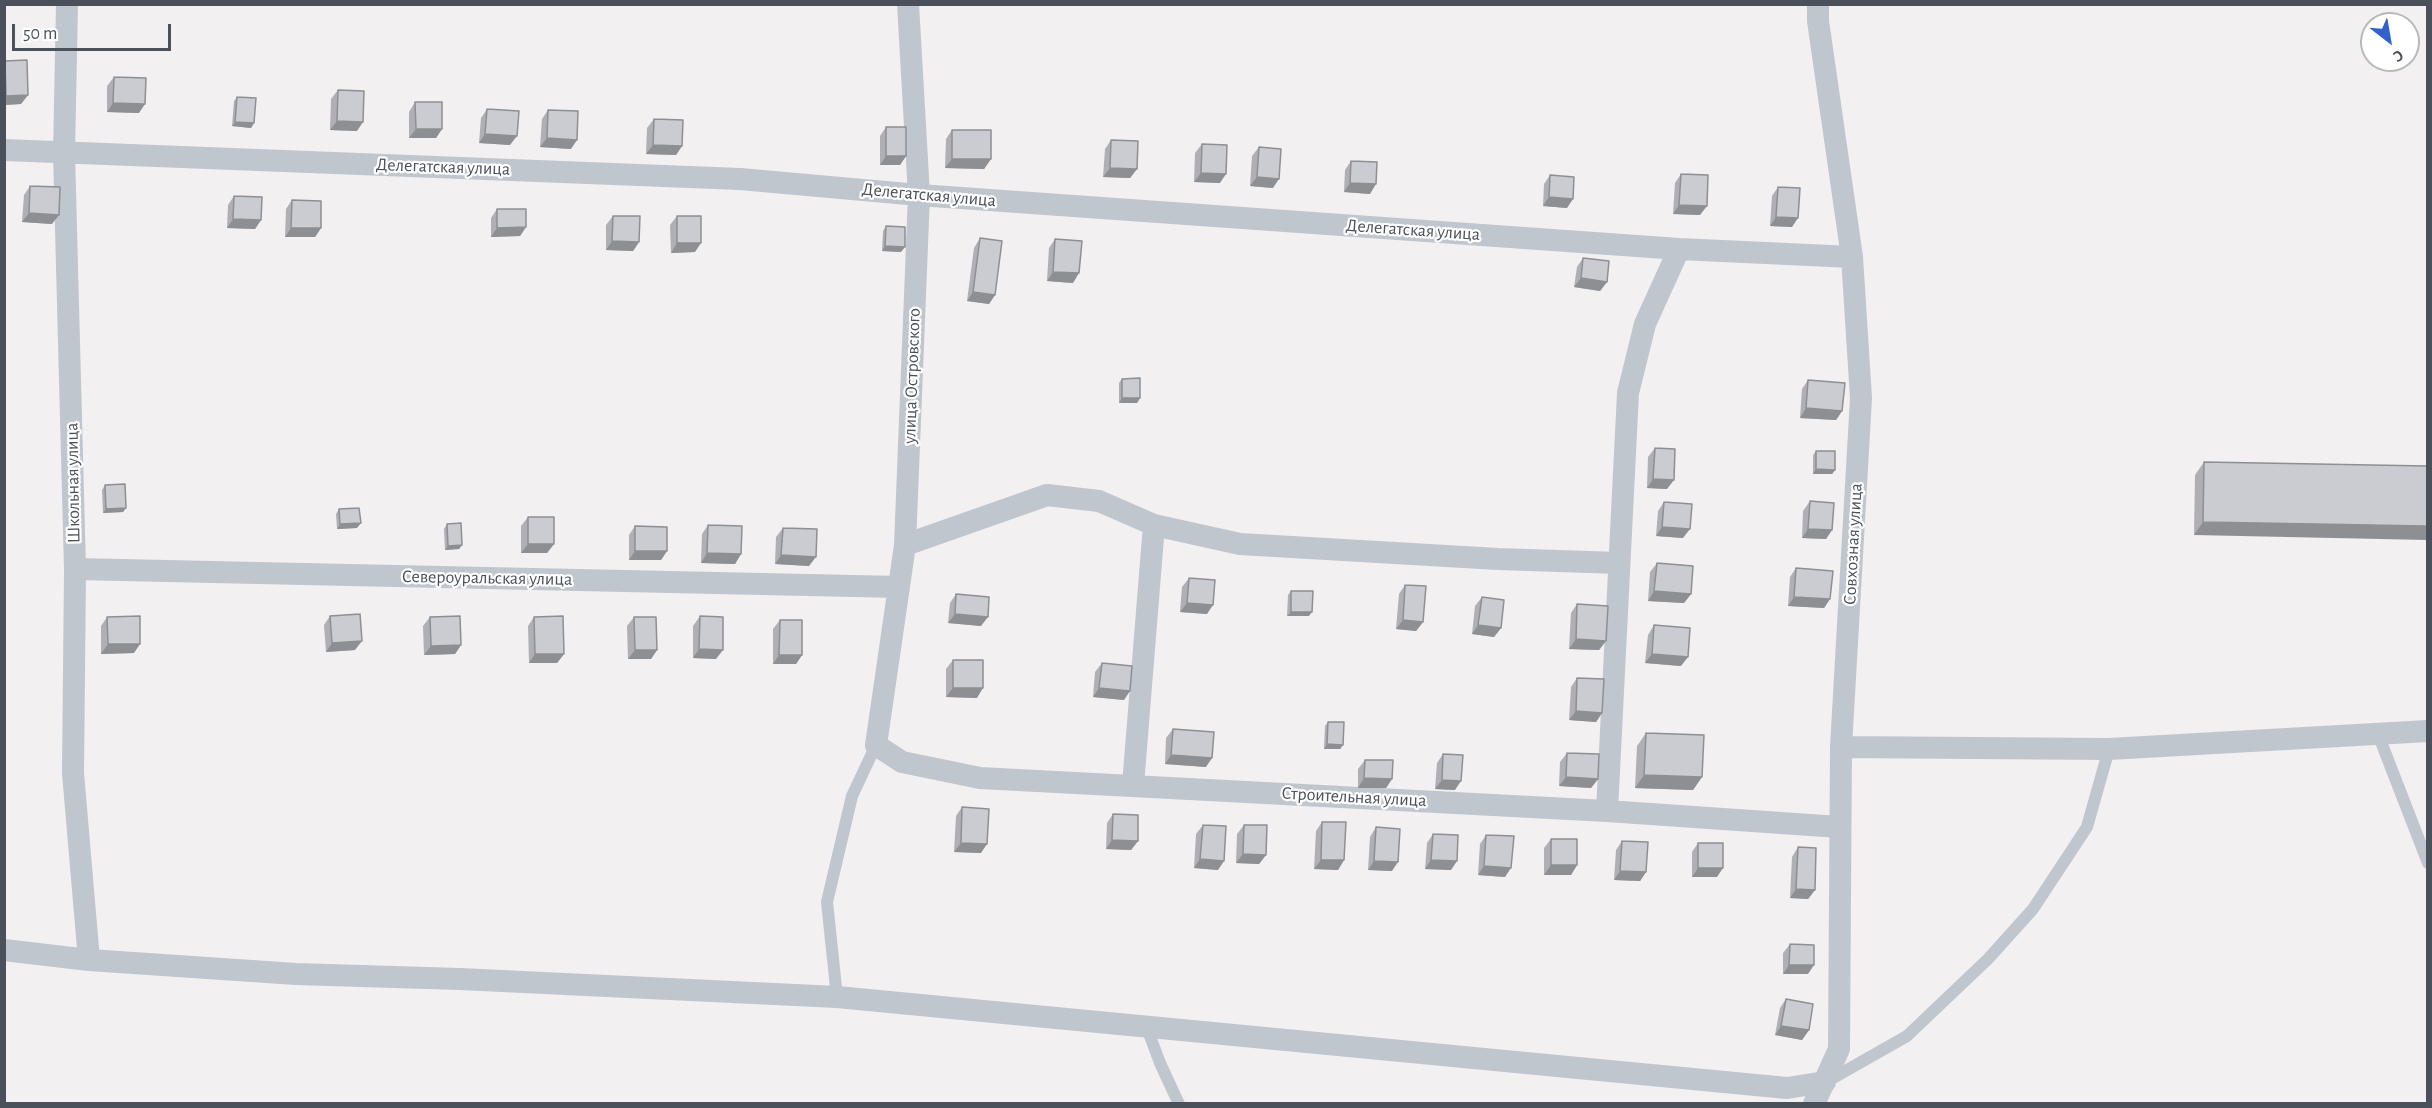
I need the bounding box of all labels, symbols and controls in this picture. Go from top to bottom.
scale bar [15,12,174,50]
north arrow [2360,12,2420,72]
text: 50 m [23,25,57,43]
text: С [2390,47,2406,65]
street label: Делегатская улица [375,154,511,180]
street label: Делегатская улица [861,178,997,212]
street label: Делегатская улица [1345,215,1481,245]
street label: улица Островского [899,308,925,444]
street label: Школьная улица [61,422,85,544]
street label: Совхозная улица [1839,483,1867,605]
street label: Североуральская улица [402,566,572,590]
street label: Строительная улица [1281,782,1427,812]

